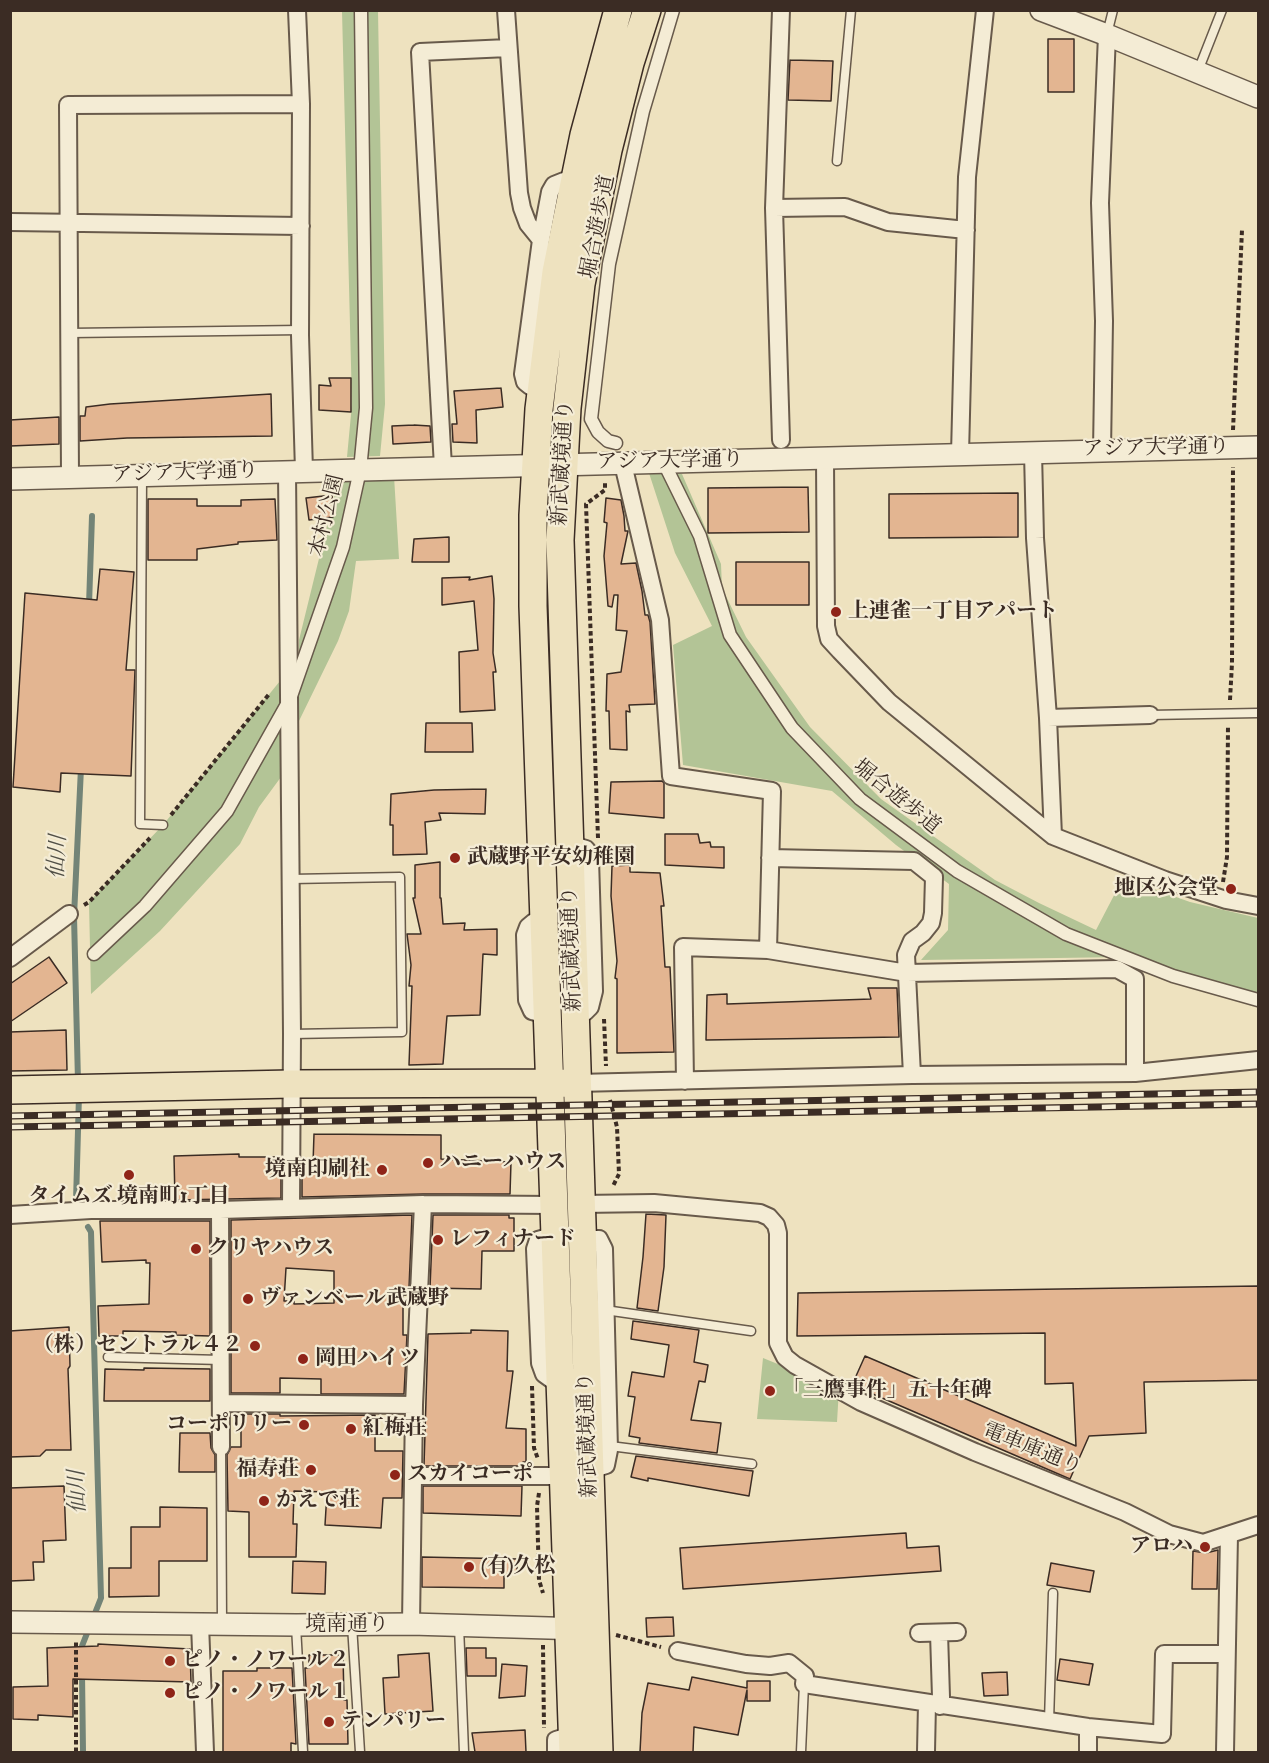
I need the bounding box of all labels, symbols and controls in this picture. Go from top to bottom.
street label: 堀合遊歩道 [577,173,621,281]
street label: 新武蔵境通り [548,399,580,527]
street label: アジア大学通り [1082,435,1230,463]
street label: アジア大学通り [596,448,744,476]
street label: アジア大学通り [111,459,259,489]
street label: 本村公園 [306,472,350,560]
place label: 上連雀一丁目アパート [848,599,1058,625]
marker: 上連雀一丁目アパート [829,605,843,619]
street label: 堀合遊歩道 [847,755,945,841]
water label: 仙川 [45,834,73,880]
place label: 武蔵野平安幼稚園 [467,845,635,871]
marker: 武蔵野平安幼稚園 [448,851,462,865]
place label: 地区公会堂 [1114,876,1219,902]
marker: 地区公会堂 [1224,882,1238,896]
street label: 新武蔵境通り [558,886,588,1012]
place label: ハニーハウス [440,1150,566,1176]
marker: ハニーハウス [421,1156,435,1170]
place label: 境南印刷社 [265,1157,370,1183]
marker: 境南印刷社 [375,1163,389,1177]
marker: タイムズ 境南町1丁目 [122,1168,136,1182]
place label: タイムズ 境南町1丁目 [29,1184,229,1210]
place label: レフィナード [450,1227,576,1253]
marker: レフィナード [431,1233,445,1247]
place label: クリヤハウス [208,1236,334,1262]
marker: クリヤハウス [189,1242,203,1256]
place label: ヴァンベール武蔵野 [260,1286,449,1312]
marker: ヴァンベール武蔵野 [241,1292,255,1306]
place label: （株）セントラル４２ [33,1333,243,1359]
marker: （株）セントラル４２ [248,1339,262,1353]
place label: 岡田ハイツ [315,1346,420,1372]
marker: 岡田ハイツ [296,1352,310,1366]
street label: 新武蔵境通り [574,1372,604,1498]
place label: 「三鷹事件」五十年碑 [782,1378,992,1404]
marker: 「三鷹事件」五十年碑 [763,1384,777,1398]
place label: コーポリリー [166,1412,292,1438]
place label: 紅梅荘 [363,1416,426,1442]
marker: コーポリリー [297,1418,311,1432]
street label: 電車庫通り [979,1419,1085,1481]
marker: 紅梅荘 [344,1422,358,1436]
place label: 福寿荘 [236,1457,299,1483]
place label: スカイコーポ [407,1462,533,1488]
marker: 福寿荘 [304,1463,318,1477]
marker: スカイコーポ [388,1468,402,1482]
water label: 仙川 [65,1470,93,1514]
place label: かえで荘 [276,1488,360,1514]
marker: かえで荘 [257,1494,271,1508]
place label: アロハ [1130,1534,1193,1560]
marker: アロハ [1198,1540,1212,1554]
place label: (有)久松 [481,1554,555,1580]
marker: (有)久松 [462,1560,476,1574]
street label: 境南通り [305,1612,389,1638]
place label: ピノ・ノワール２ [182,1648,350,1674]
marker: ピノ・ノワール２ [163,1654,177,1668]
place label: ピノ・ノワール１ [182,1680,350,1706]
marker: ピノ・ノワール１ [163,1686,177,1700]
place label: テンパリー [341,1709,446,1735]
marker: テンパリー [322,1715,336,1729]

